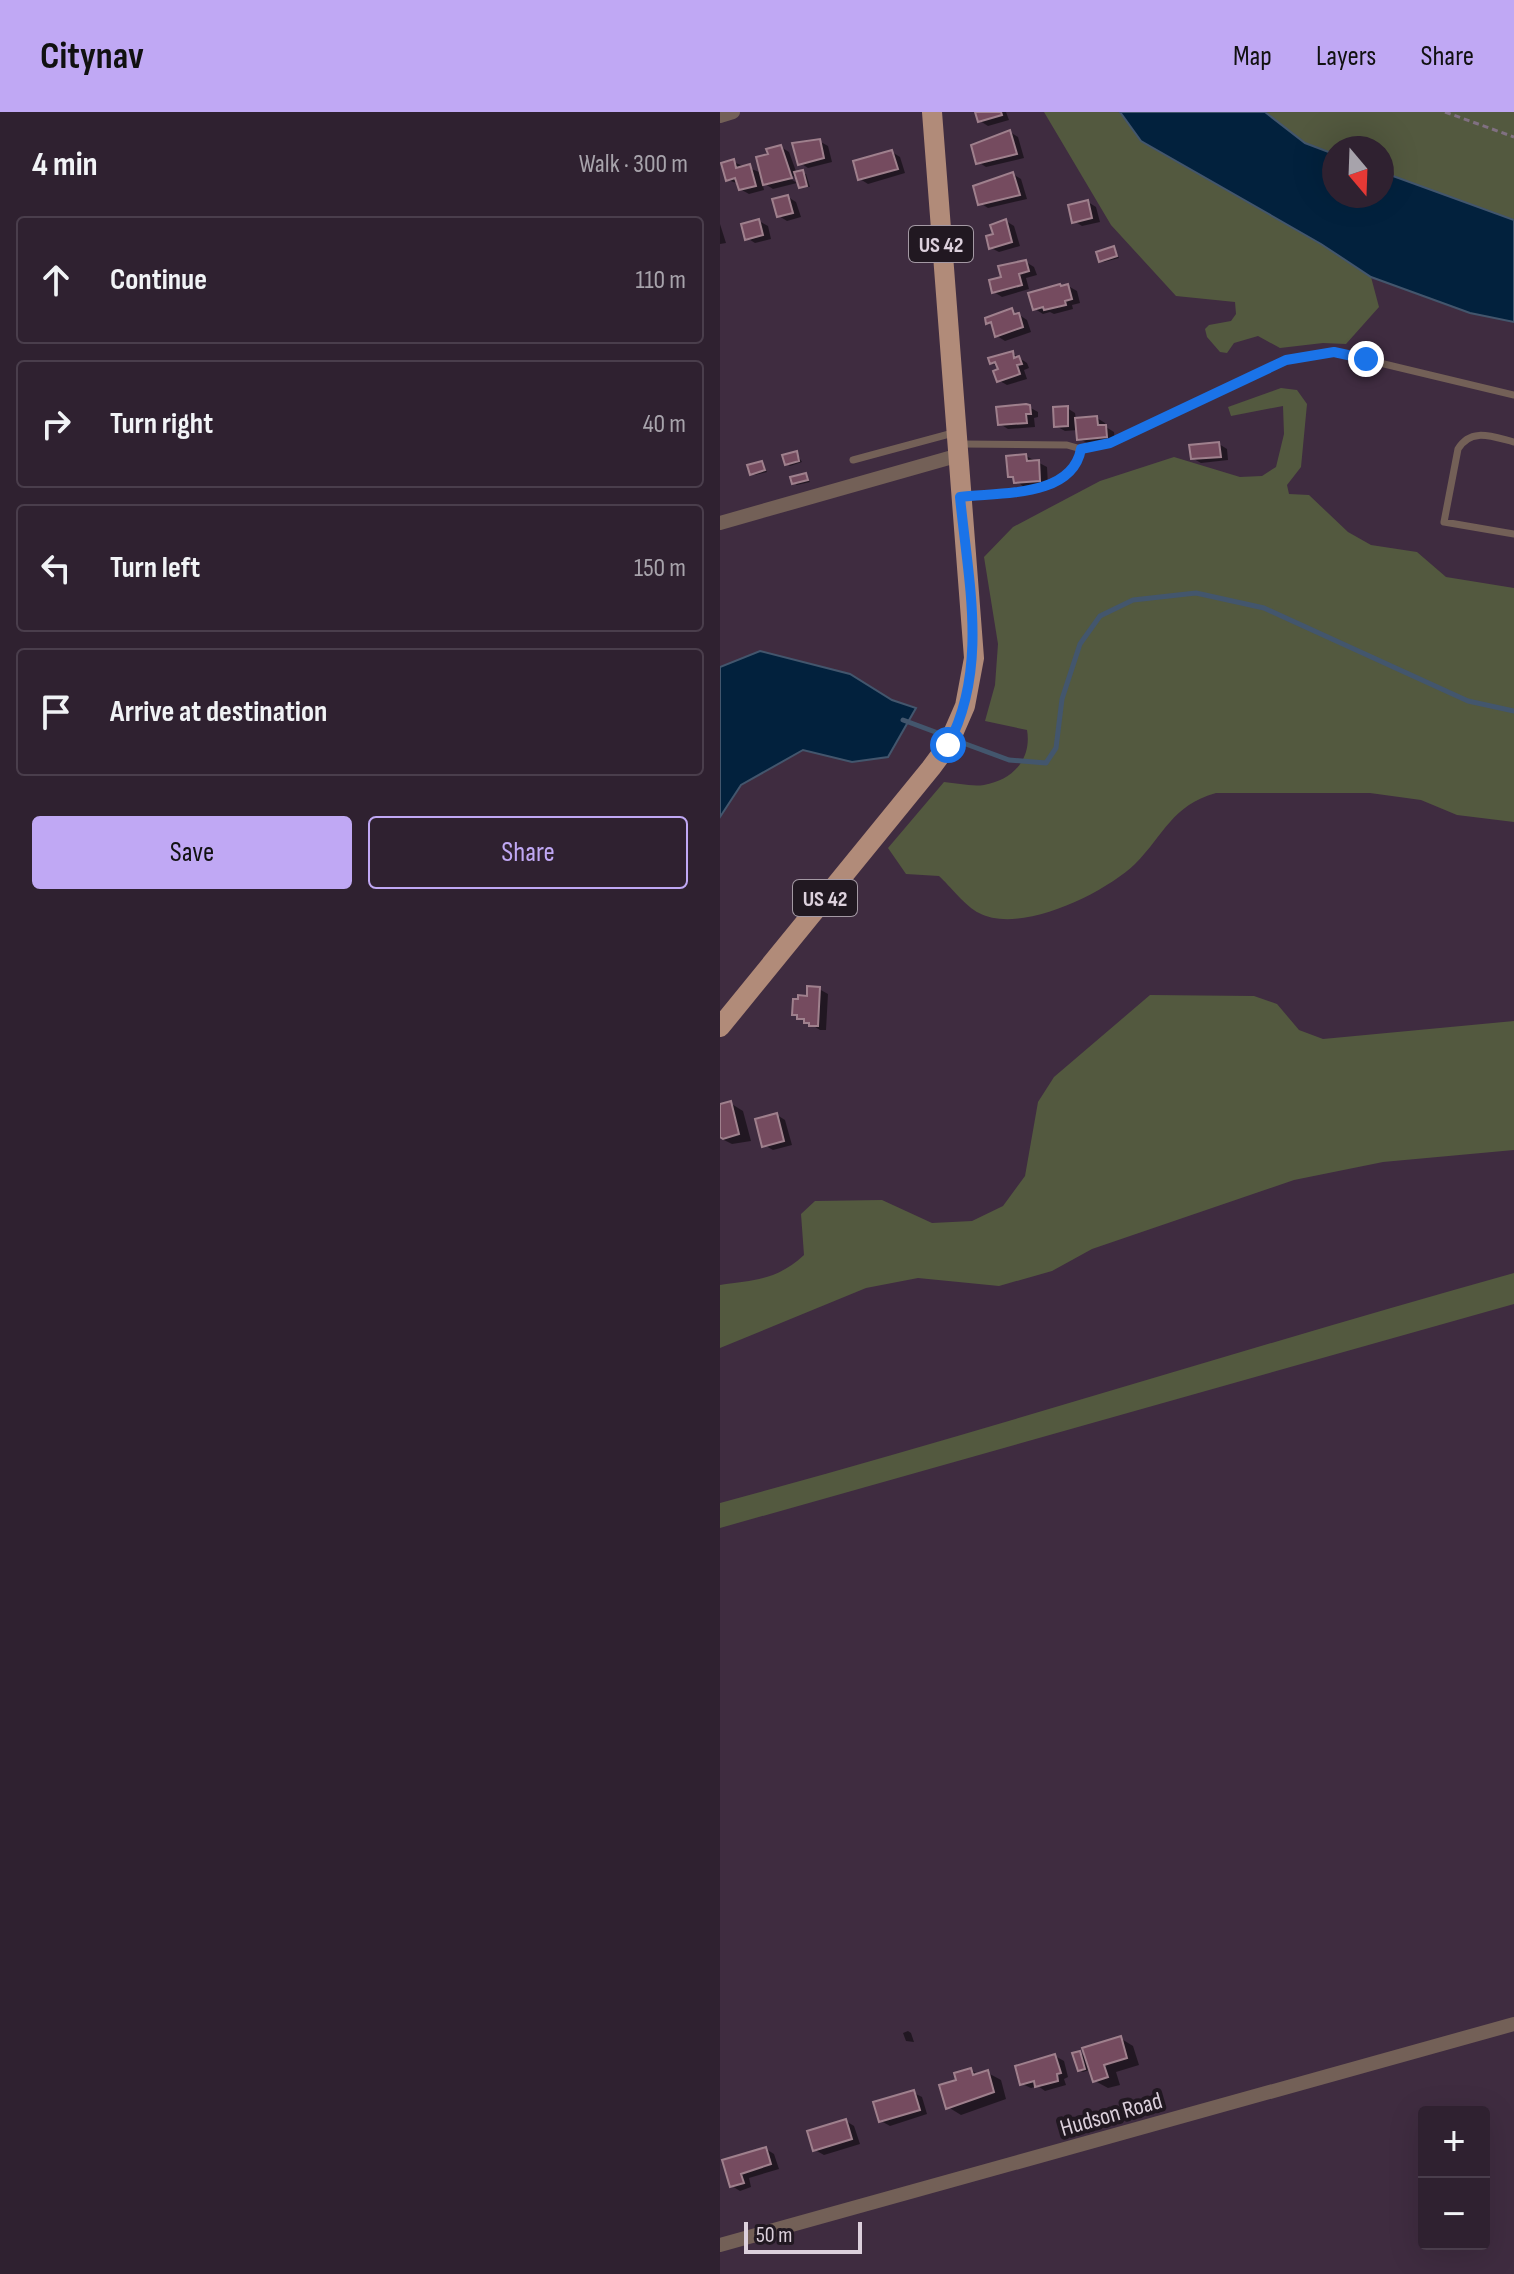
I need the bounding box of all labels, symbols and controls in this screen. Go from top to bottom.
text: Citynav [40,34,144,79]
text: Map [1233,40,1272,73]
text: Layers [1316,40,1376,73]
text: Share [1420,40,1474,73]
north arrow [1322,136,1394,208]
text: 4 min [32,144,98,185]
text: Walk · 300 m [579,149,688,180]
road number: US 42 [909,226,973,262]
icon: ahead [34,258,78,302]
text: Continue [110,262,207,298]
text: 110 m [635,265,686,296]
route end [1348,341,1384,377]
icon: right [34,402,78,446]
text: Turn right [110,406,213,442]
text: 40 m [643,409,686,440]
icon: left [34,546,78,590]
text: Turn left [110,550,200,586]
text: 150 m [634,553,686,584]
icon: arrive [34,690,78,734]
text: Arrive at destination [110,694,327,730]
route start [930,727,966,763]
button: Save [32,816,352,889]
button: Share [368,816,688,889]
road number: US 42 [793,880,857,916]
street label: Hudson Road [1057,2086,1166,2143]
map controls [1418,2106,1490,2250]
button: + [1418,2106,1490,2178]
button: − [1418,2178,1490,2250]
scale bar [744,2218,862,2254]
text: 50 m [756,2222,792,2249]

